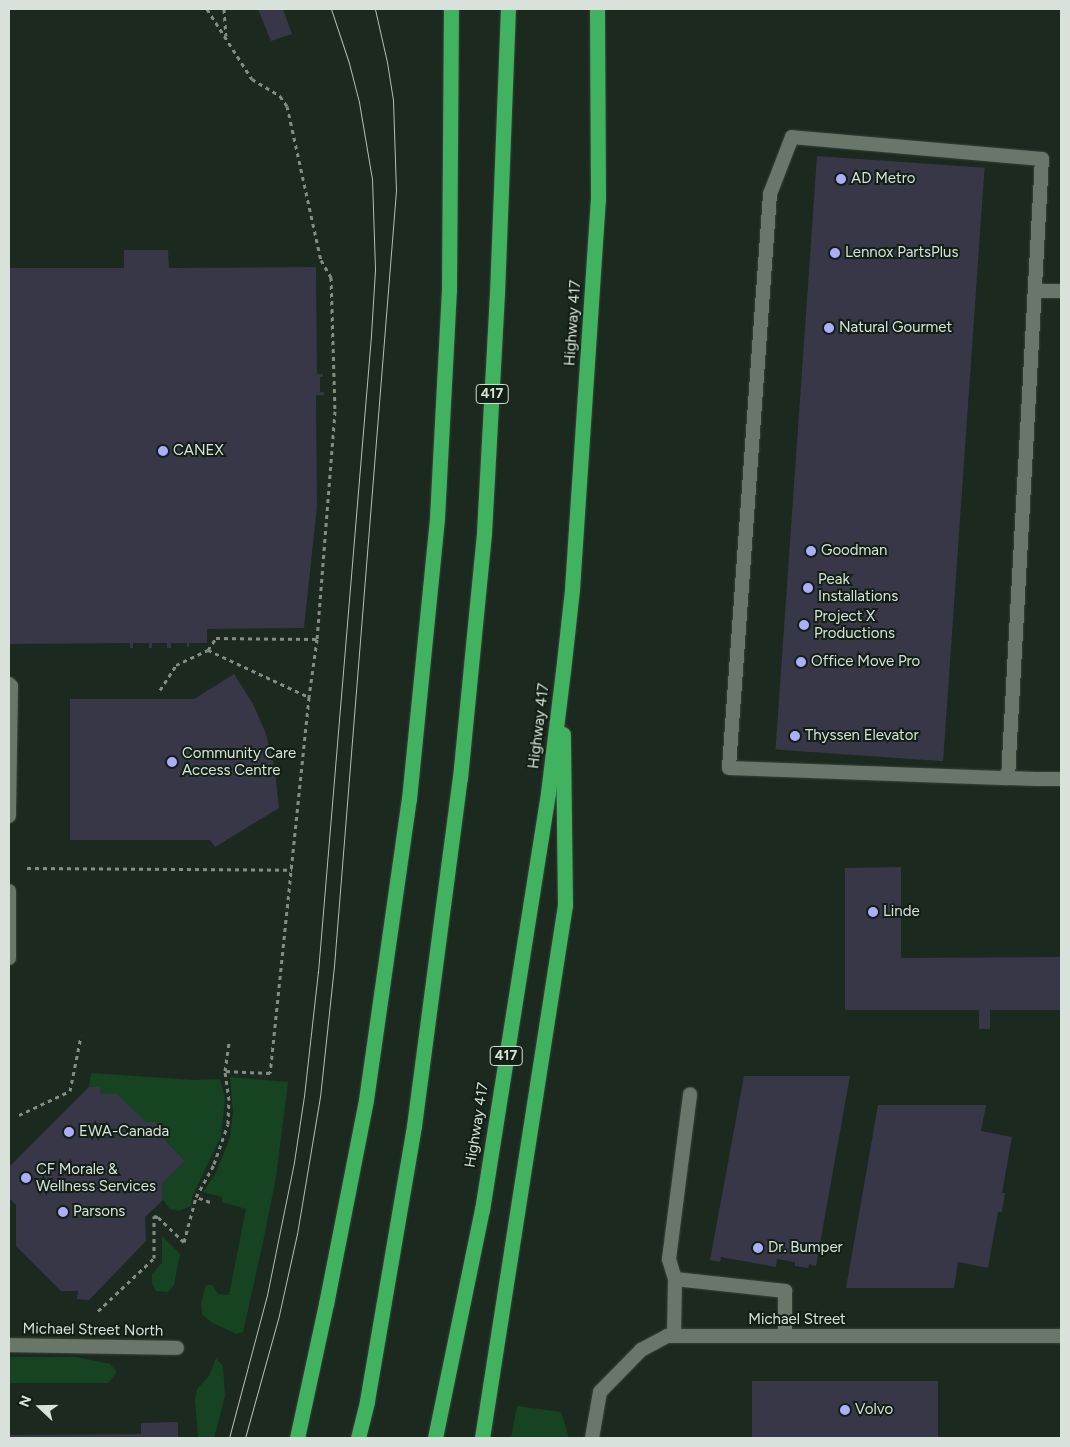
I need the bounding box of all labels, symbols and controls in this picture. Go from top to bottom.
place label: AD Metro [851,170,915,188]
marker: AD Metro [835,173,847,185]
place label: Lennox PartsPlus [845,244,958,262]
marker: Lennox PartsPlus [829,247,841,259]
street label: Highway 417 [561,279,585,367]
place label: Natural Gourmet [839,319,952,337]
marker: Natural Gourmet [823,322,835,334]
road number: 417 [474,382,510,406]
place label: CANEX [173,442,224,460]
marker: CANEX [157,445,169,457]
place label: Goodman [821,542,887,560]
marker: Goodman [805,545,817,557]
place label: Peak Installations [818,570,898,605]
marker: Peak Installations [802,582,814,594]
place label: Project X Productions [814,607,895,642]
marker: Project X Productions [798,619,810,631]
place label: Office Move Pro [811,653,920,671]
marker: Office Move Pro [795,656,807,668]
street label: Highway 417 [525,682,553,770]
place label: Thyssen Elevator [805,727,919,745]
marker: Thyssen Elevator [789,730,801,742]
place label: Community Care Access Centre [182,744,296,779]
marker: Community Care Access Centre [166,756,178,768]
place label: Linde [883,903,920,921]
marker: Linde [867,906,879,918]
road number: 417 [488,1044,524,1068]
street label: Highway 417 [461,1081,493,1169]
place label: EWA-Canada [79,1123,169,1141]
marker: EWA-Canada [63,1126,75,1138]
place label: CF Morale & Wellness Services [36,1160,156,1195]
marker: CF Morale & Wellness Services [20,1172,32,1184]
place label: Parsons [73,1203,125,1221]
marker: Parsons [57,1206,69,1218]
place label: Dr. Bumper [768,1239,843,1257]
marker: Dr. Bumper [752,1242,764,1254]
street label: Michael Street [748,1311,846,1329]
street label: Michael Street North [23,1320,163,1340]
north arrow [15,1382,65,1432]
text: N [16,1393,35,1410]
place label: Volvo [855,1401,893,1419]
marker: Volvo [839,1404,851,1416]

